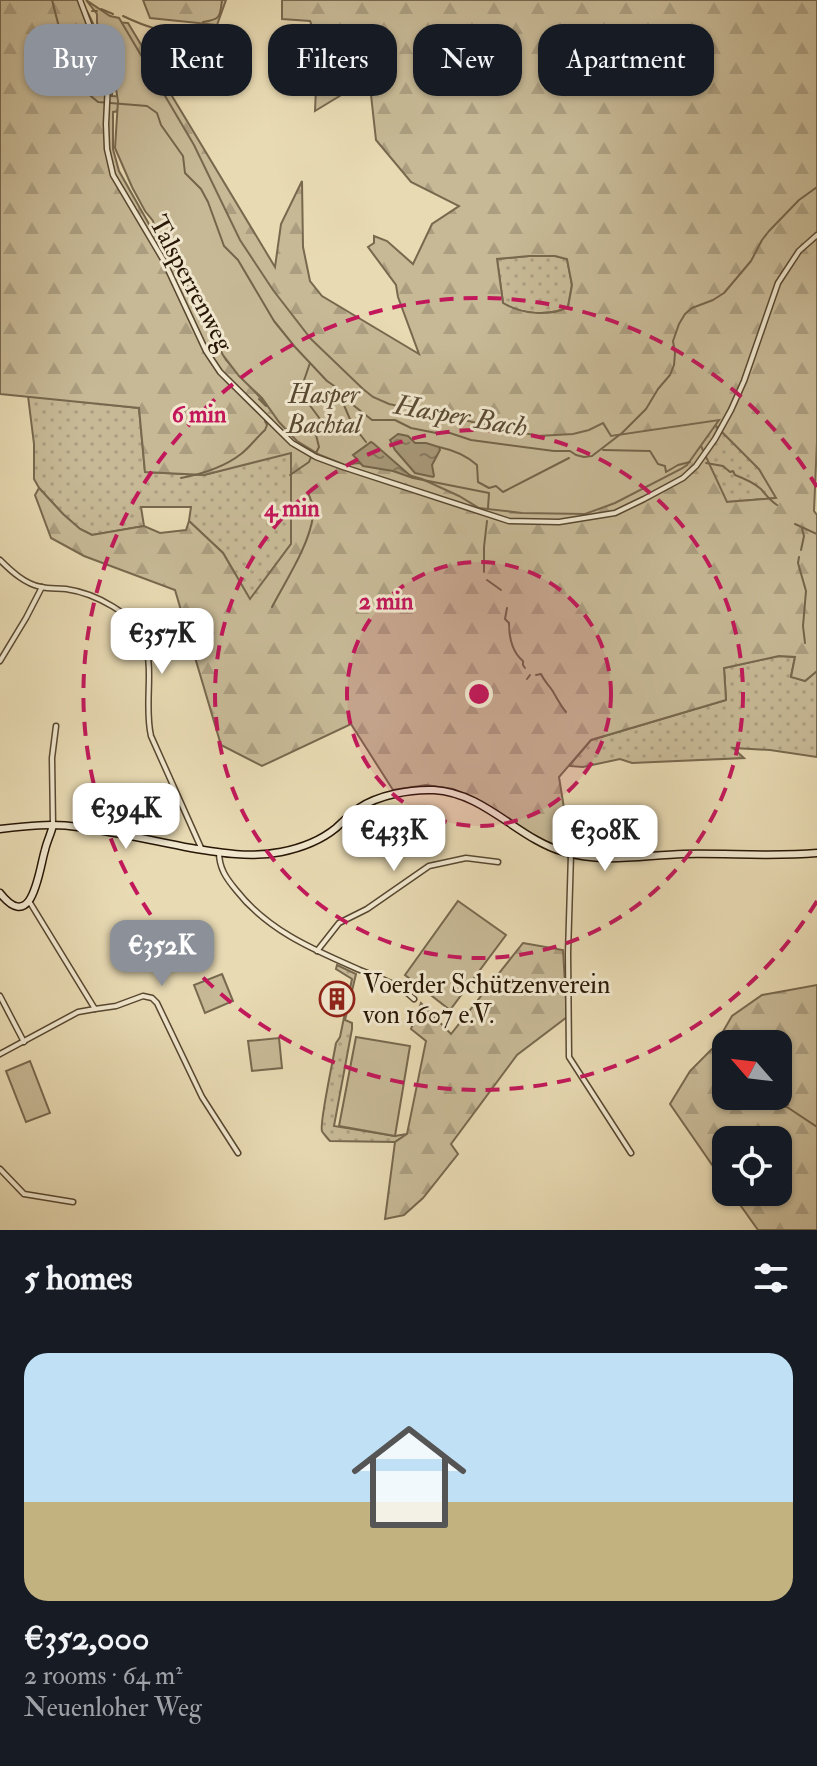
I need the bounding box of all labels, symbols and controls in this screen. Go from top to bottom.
chip: Buy [24,24,125,96]
chip: Rent [141,24,252,96]
chip: Filters [268,24,397,96]
chip: New [413,24,522,96]
chip: Apartment [538,24,714,96]
street label: Talsperrenweg [141,210,241,358]
park label: Hasper Bachtal [285,379,363,441]
water label: Hasper Bach [389,387,530,445]
text: 6 min [172,399,227,430]
text: 4 min [263,493,320,524]
text: 2 min [359,586,414,617]
pin: €357K [106,608,218,676]
text: €357K [129,618,195,650]
centre of rings [465,680,493,708]
pin: €394K [70,783,182,851]
text: €394K [91,793,161,825]
pin: €433K [338,805,450,873]
pin: €308K [549,805,661,873]
text: €433K [360,815,428,847]
text: €308K [571,815,639,847]
pin: €352K [106,920,218,988]
text: €352K [128,930,196,962]
place label: Voerder Schützenverein von 1607 e.V. [362,969,610,1031]
building icon: Voerder Schützenverein von 1607 e.V. [318,980,356,1018]
north arrow [712,1030,792,1110]
map controls [712,1030,792,1206]
button: locate [712,1126,792,1206]
icon: filters [749,1256,793,1300]
text: 5 homes [24,1257,132,1300]
icon: home [337,1405,481,1549]
text: €352,000 [24,1617,149,1660]
text: 2 rooms · 64 m² [24,1660,183,1692]
text: Neuenloher Weg [24,1692,202,1724]

